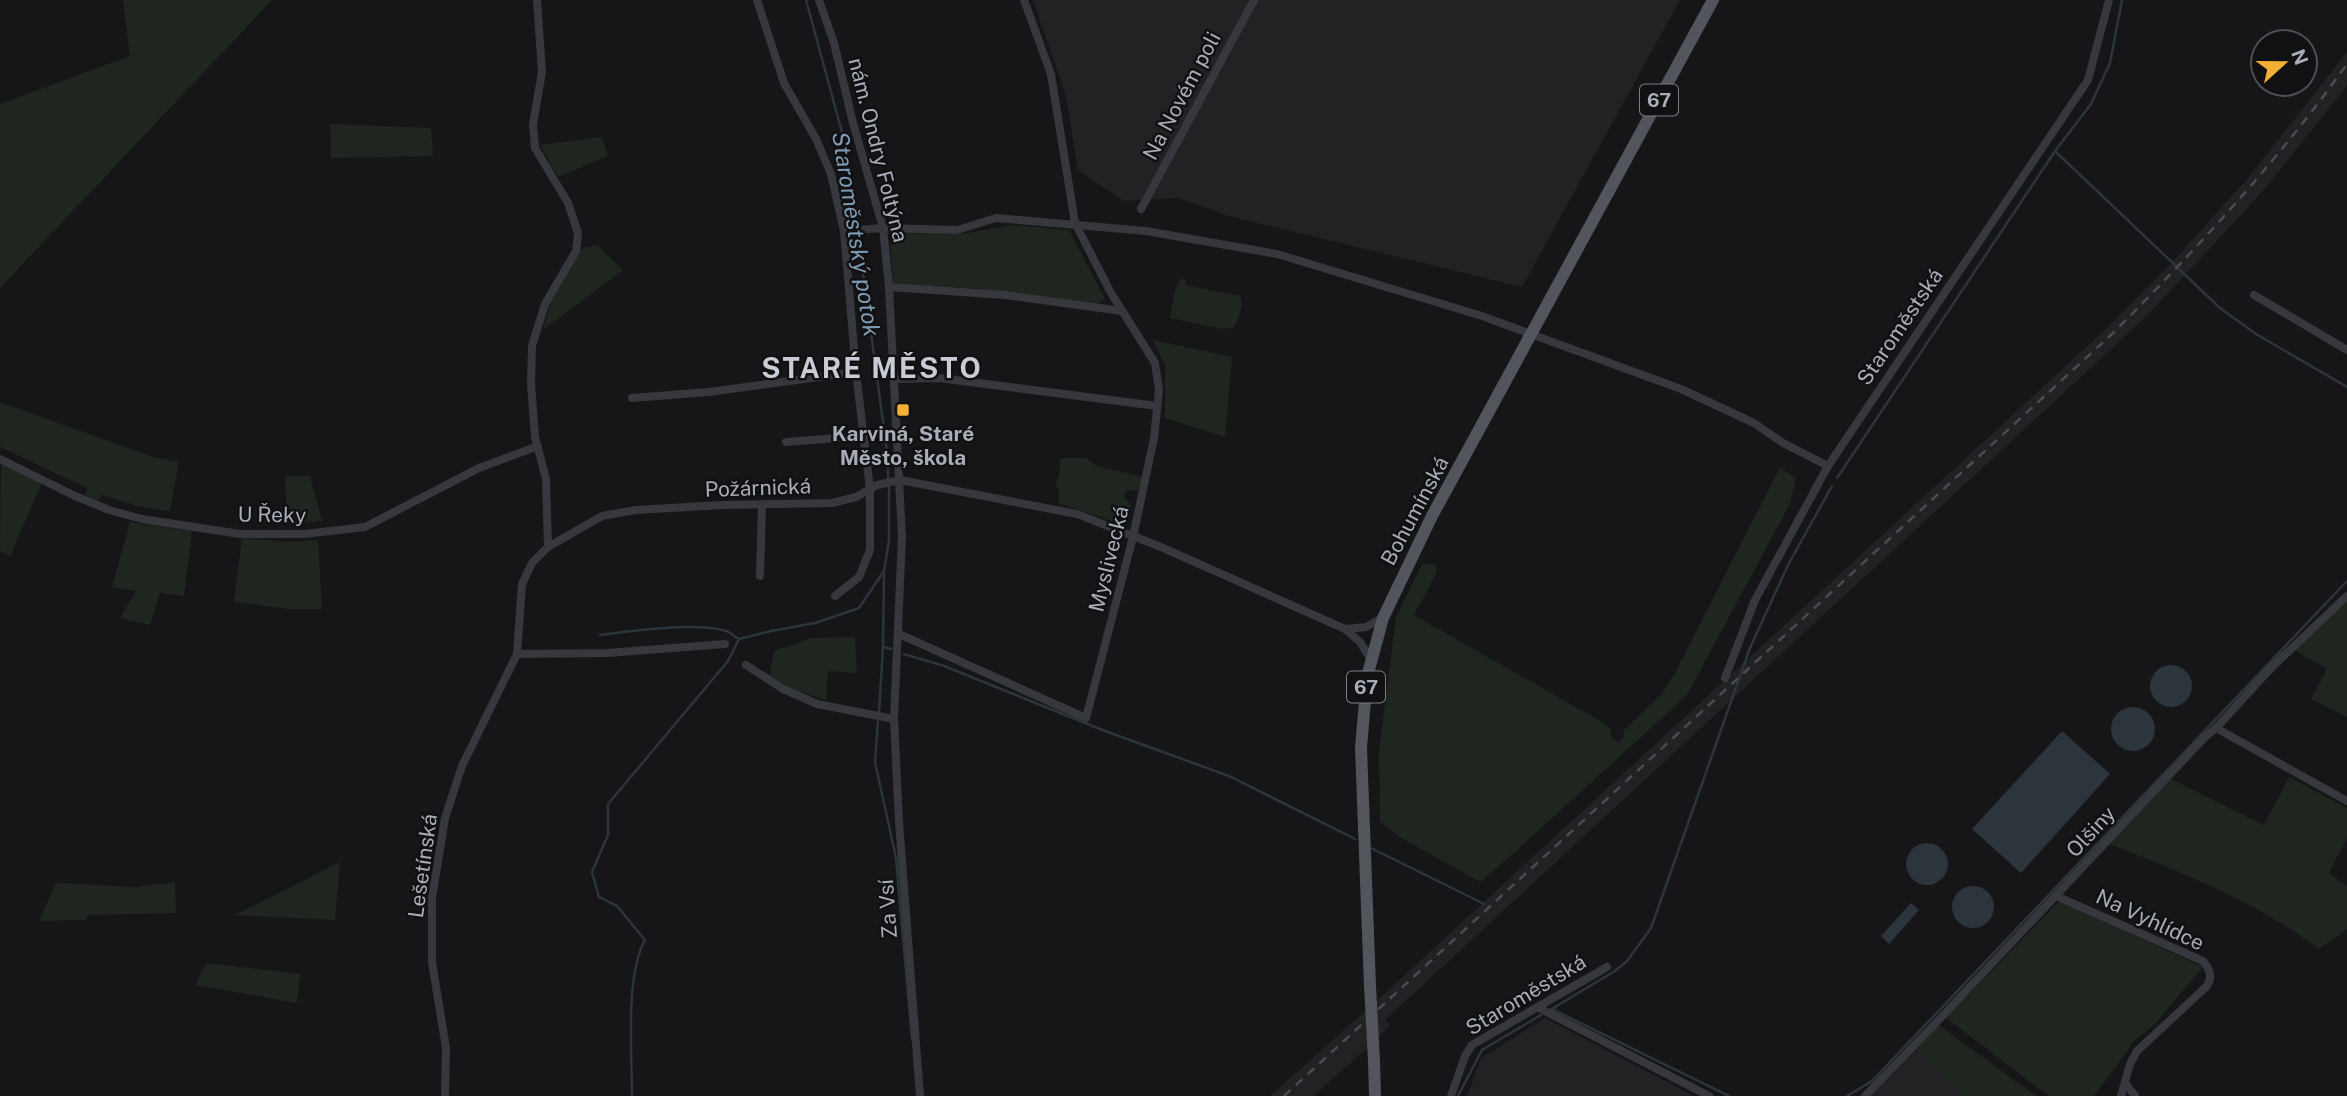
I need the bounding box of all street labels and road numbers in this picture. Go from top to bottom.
street label: Na Novém poli [1137,28,1226,164]
street label: nám. Ondry Foltýna [843,55,913,245]
road number: 67 [1640,85,1678,116]
street label: Staroměstská [1851,264,1948,390]
street label: Bohumínská [1375,452,1454,569]
street label: Požárnická [704,473,812,502]
street label: U Řeky [237,501,307,528]
street label: Myslivecká [1083,503,1134,614]
road number: 67 [1347,672,1385,702]
street label: Olšiny [2061,801,2120,862]
street label: Lešetínská [403,812,442,920]
street label: Za Vsí [873,878,902,939]
street label: Na Vyhlídce [2092,884,2208,956]
street label: Staroměstská [1461,949,1590,1040]

